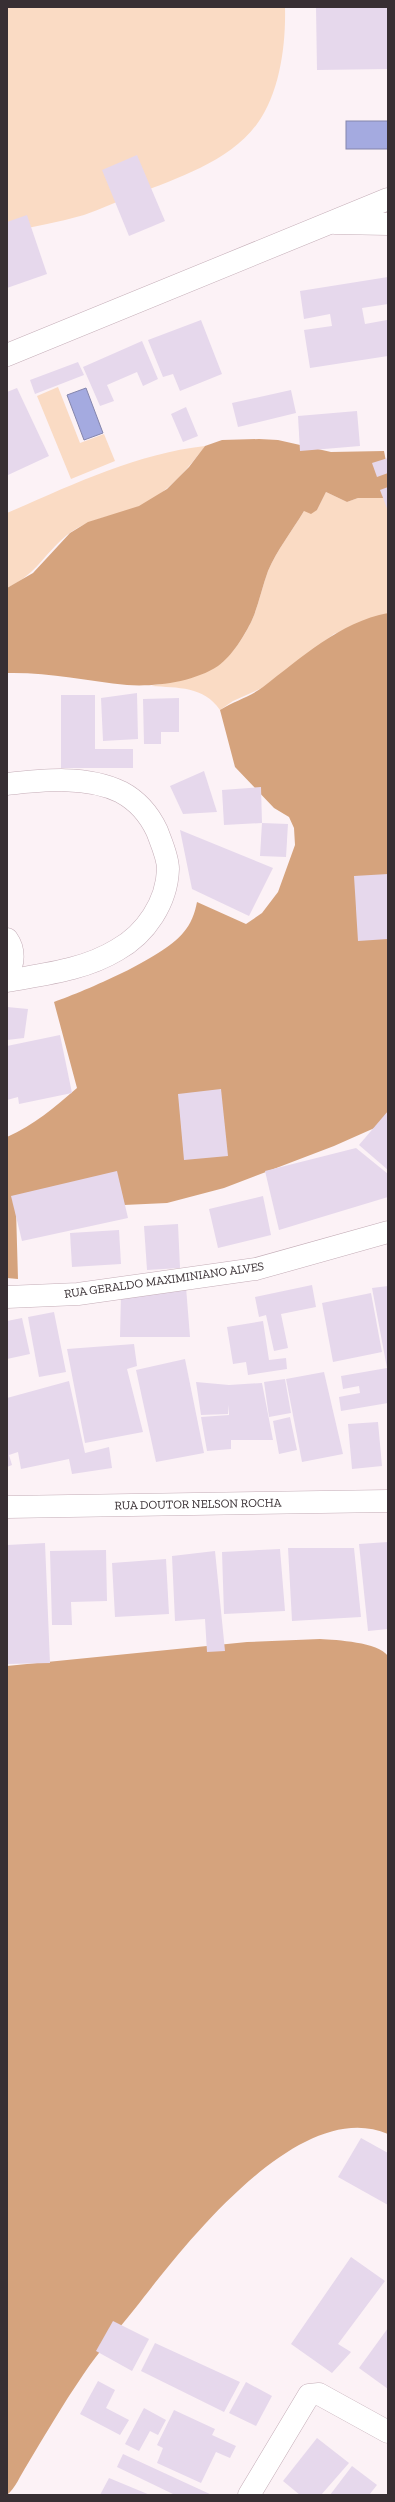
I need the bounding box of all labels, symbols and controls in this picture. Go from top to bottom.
street label: RUA GERALDO MAXIMINIANO ALVES [63,1259,265,1301]
street label: RUA DOUTOR NELSON ROCHA [114,1496,282,1512]

